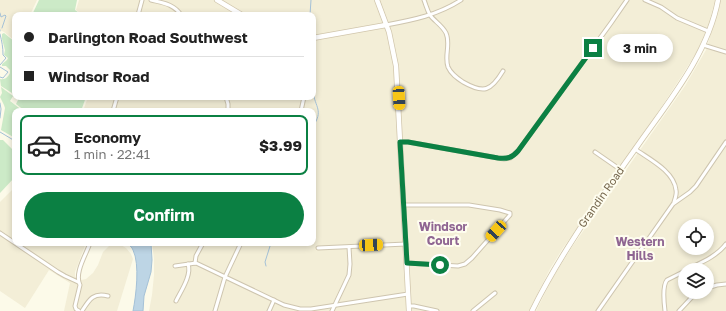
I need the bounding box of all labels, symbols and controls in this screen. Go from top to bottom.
text: Darlington Road Southwest [48,28,248,46]
callout: 3 min [607,34,673,62]
route end [584,39,602,57]
text: 3 min [623,40,657,56]
text: Windsor Road [48,67,150,85]
car [392,86,406,110]
icon: car [26,127,62,163]
text: Economy [74,128,141,146]
text: $3.99 [259,136,302,154]
text: 1 min · 22:41 [74,146,150,162]
street label: Grandin Road [575,164,626,230]
button: Confirm [24,192,304,238]
car [484,218,508,244]
district label: Windsor Court [419,219,468,248]
map controls [678,219,714,299]
button: locate [678,219,714,255]
district label: Western Hills [616,234,664,263]
car [359,238,383,252]
route start [431,256,449,274]
button: layers [678,263,714,299]

